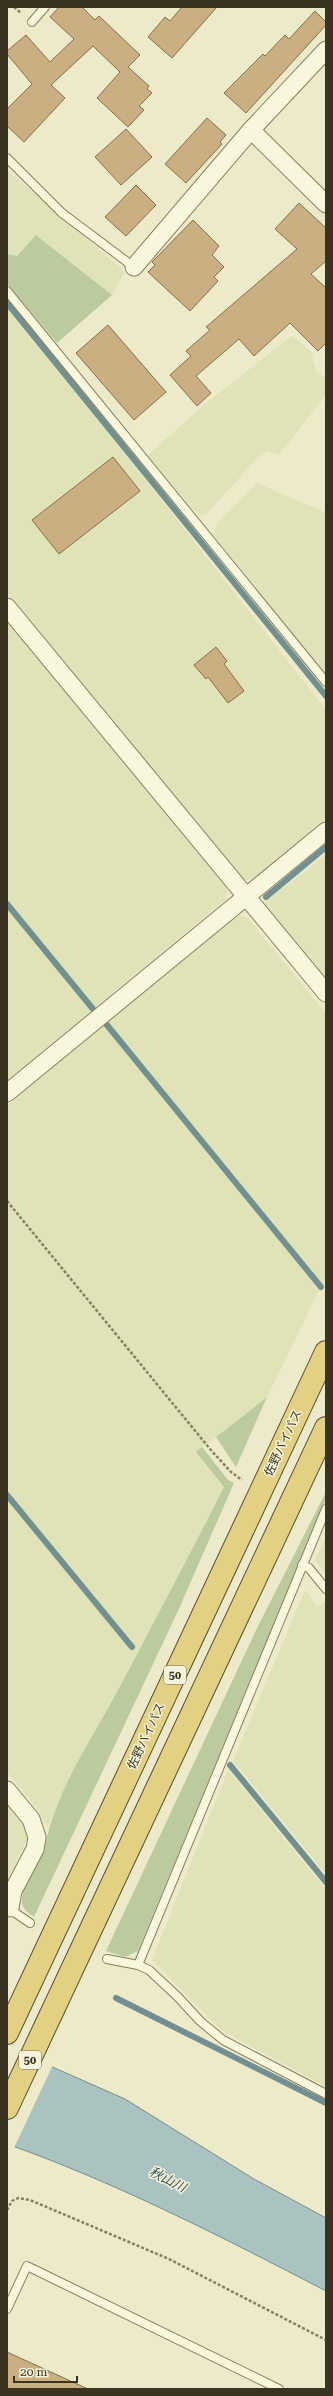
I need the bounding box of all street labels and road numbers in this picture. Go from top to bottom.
street label: 佐野バイパス [261,1408,305,1478]
road number: 50 [164,1666,186,1684]
street label: 佐野バイパス [124,1701,168,1771]
road number: 50 [19,2051,41,2069]

